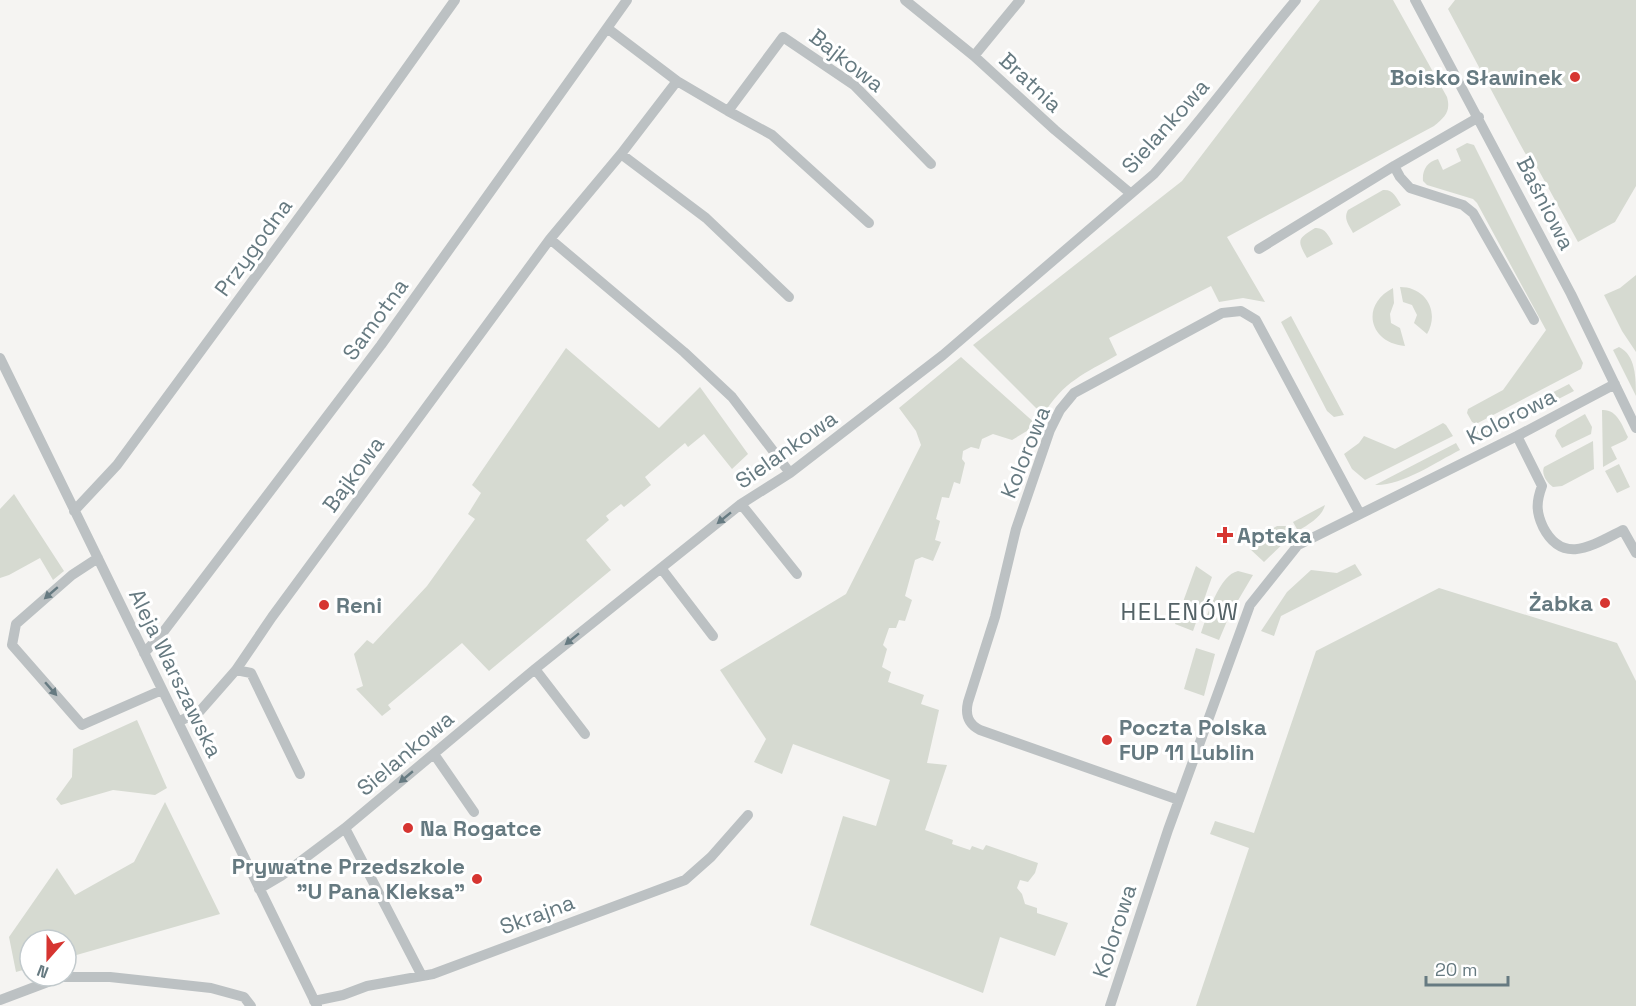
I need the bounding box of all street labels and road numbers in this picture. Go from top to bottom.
street label: Bajkowa [804,22,890,98]
street label: Bratnia [994,46,1069,118]
street label: Sielankowa [1115,72,1215,179]
street label: Baśniowa [1511,152,1582,255]
street label: Przygodna [208,192,298,302]
street label: Samotna [336,272,414,365]
street label: Kolorowa [1461,381,1561,450]
street label: Kolorowa [994,402,1056,502]
street label: Sielankowa [730,403,843,494]
street label: Bajkowa [316,430,390,518]
street label: Aleja Warszawska [123,584,229,762]
street label: Sielankowa [351,704,460,802]
street label: Kolorowa [1086,880,1142,981]
street label: Skrajna [496,887,579,940]

